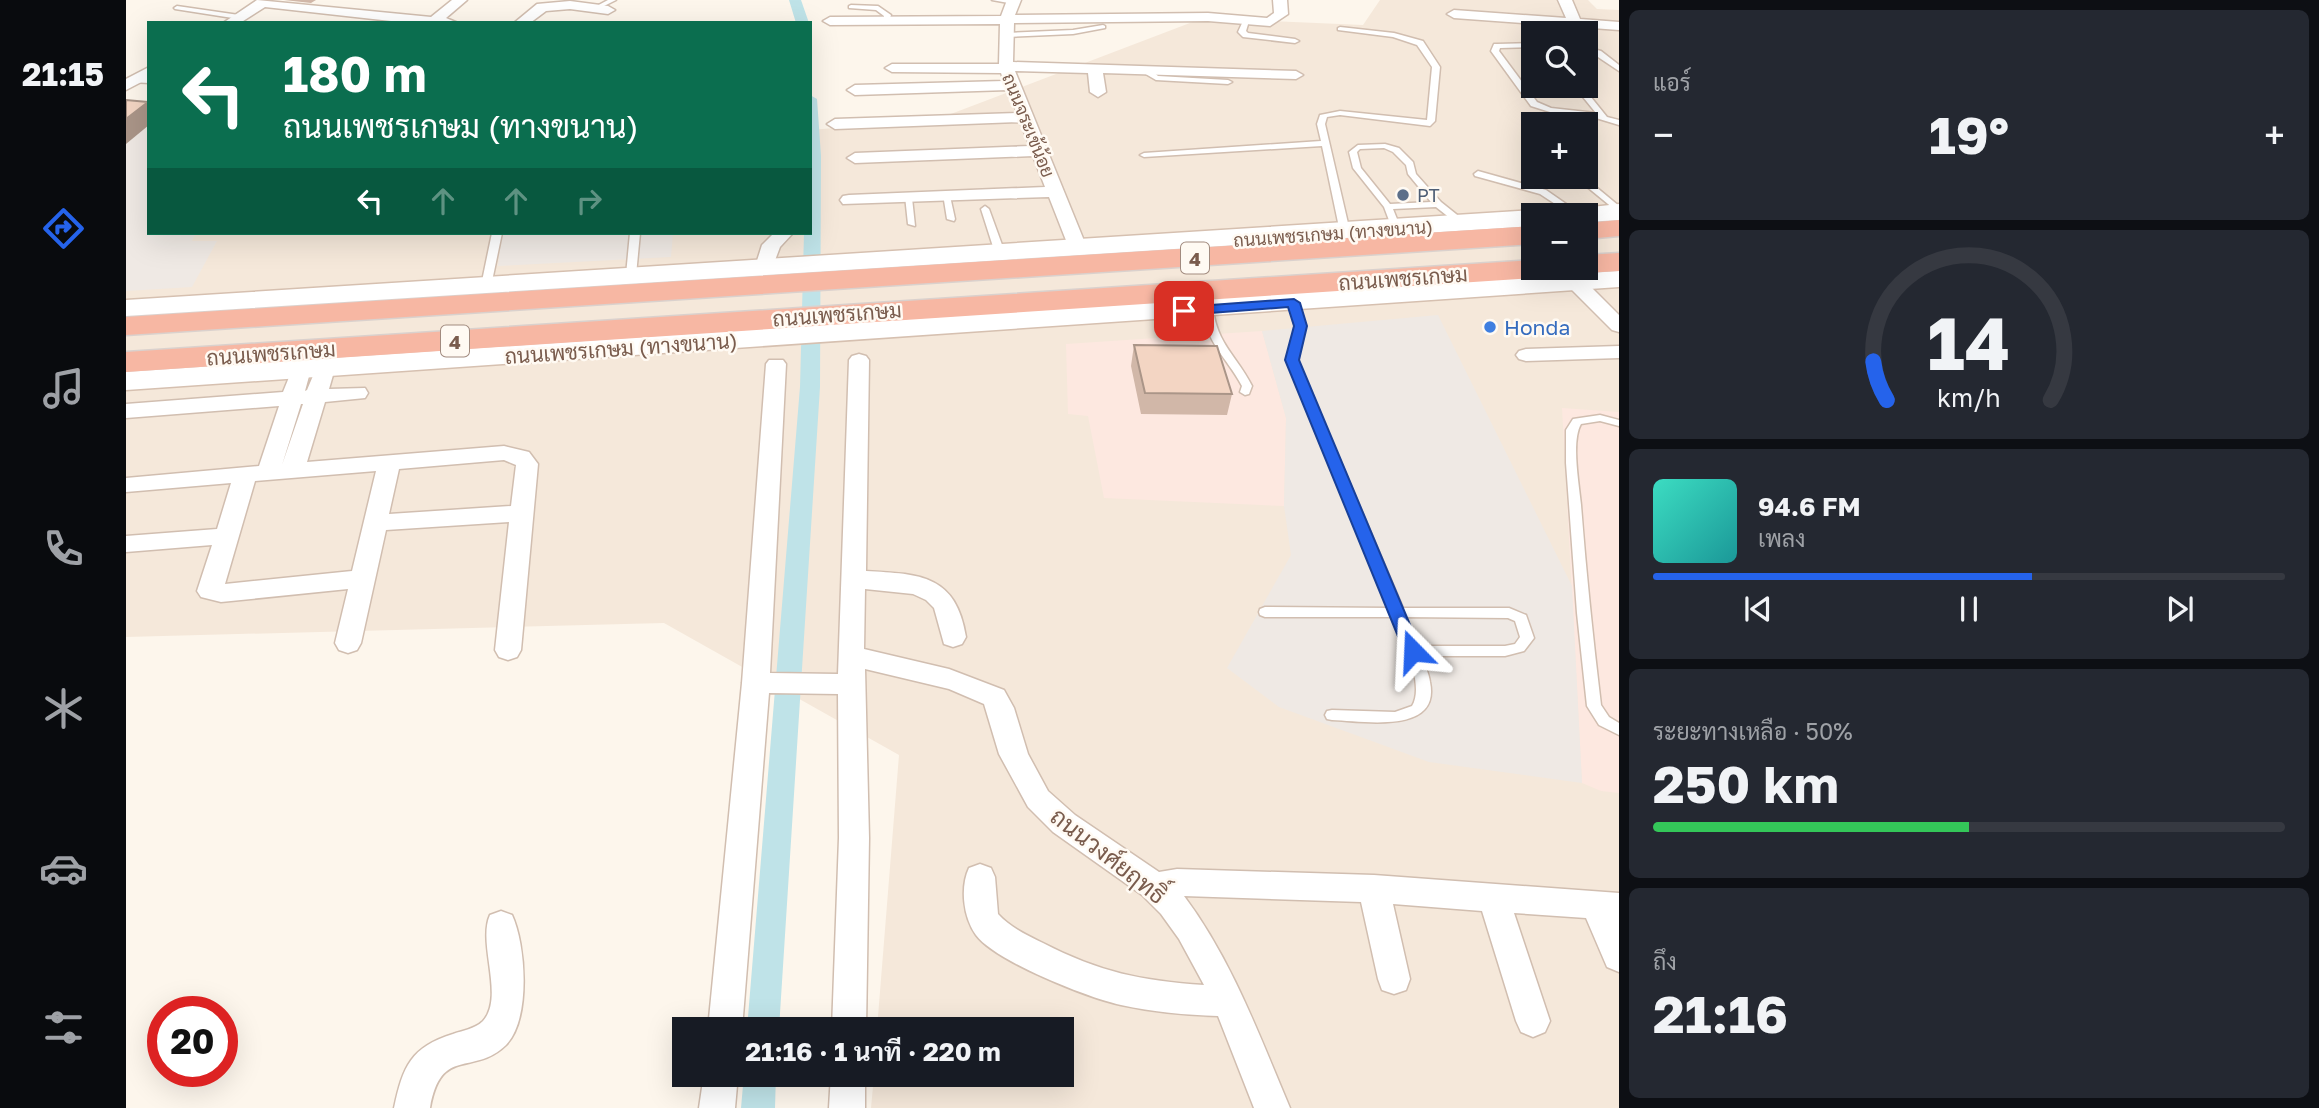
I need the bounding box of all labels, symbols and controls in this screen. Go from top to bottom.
map controls [1521,21,1598,280]
button: search [1521,21,1598,98]
text: 180 m [283,44,427,103]
icon: left [168,49,259,140]
text: 21:15 [22,55,104,93]
text: แอร์ [1653,68,1691,96]
street label: ถนนจระเข้น้อย [998,70,1060,180]
text: 19° [1929,103,2009,165]
text: ถนนเพชรเกษม (ทางขนาน) [283,107,639,145]
button: + [1521,112,1598,189]
text: − [1653,112,1674,157]
text: + [2264,112,2285,157]
icon: left [351,182,389,220]
icon: ahead [424,182,462,220]
icon: ahead [497,182,535,220]
icon: right [570,182,608,220]
place label: PT [1417,184,1440,206]
marker: PT [1395,187,1411,203]
button: − [1521,203,1598,280]
icon: directions [39,204,88,253]
street label: ถนนเพชรเกษม (ทางขนาน) [1232,215,1434,251]
road number: 4 [1181,242,1209,274]
street label: ถนนเพชรเกษม [1338,261,1468,295]
pin [1154,281,1214,341]
icon: arrive [1165,292,1203,330]
street label: ถนนเพชรเกษม [772,297,902,331]
text: 14 [1928,300,2011,387]
place label: Honda [1504,314,1570,340]
marker: Honda [1482,319,1498,335]
road number: 4 [441,326,469,356]
street label: ถนนเพชรเกษม (ทางขนาน) [504,327,738,369]
street label: ถนนเพชรเกษม [206,336,336,370]
icon: music [39,364,88,413]
text: km/h [1937,382,2001,413]
text: 94.6 FM [1758,491,1861,522]
icon: phone [39,524,88,573]
text: เพลง [1758,524,1805,552]
icon: previous [1739,590,1777,628]
icon: pause [1950,590,1988,628]
icon: next [2161,590,2199,628]
position arrow [1376,614,1450,688]
icon: climate [39,684,88,733]
text: ระยะทางเหลือ · 50% [1653,717,1852,745]
text: 250 km [1653,752,1839,814]
street label: ถนนวงศ์ยฤทธิ์ [1045,796,1176,910]
icon: car [39,844,88,893]
text: ถึง [1653,947,1677,975]
text: 21:16 [1653,982,1788,1044]
speed limit sign: 20 [147,996,238,1087]
icon: filters [39,1003,88,1052]
text: 21:16 · 1 นาที · 220 m [745,1036,1001,1067]

